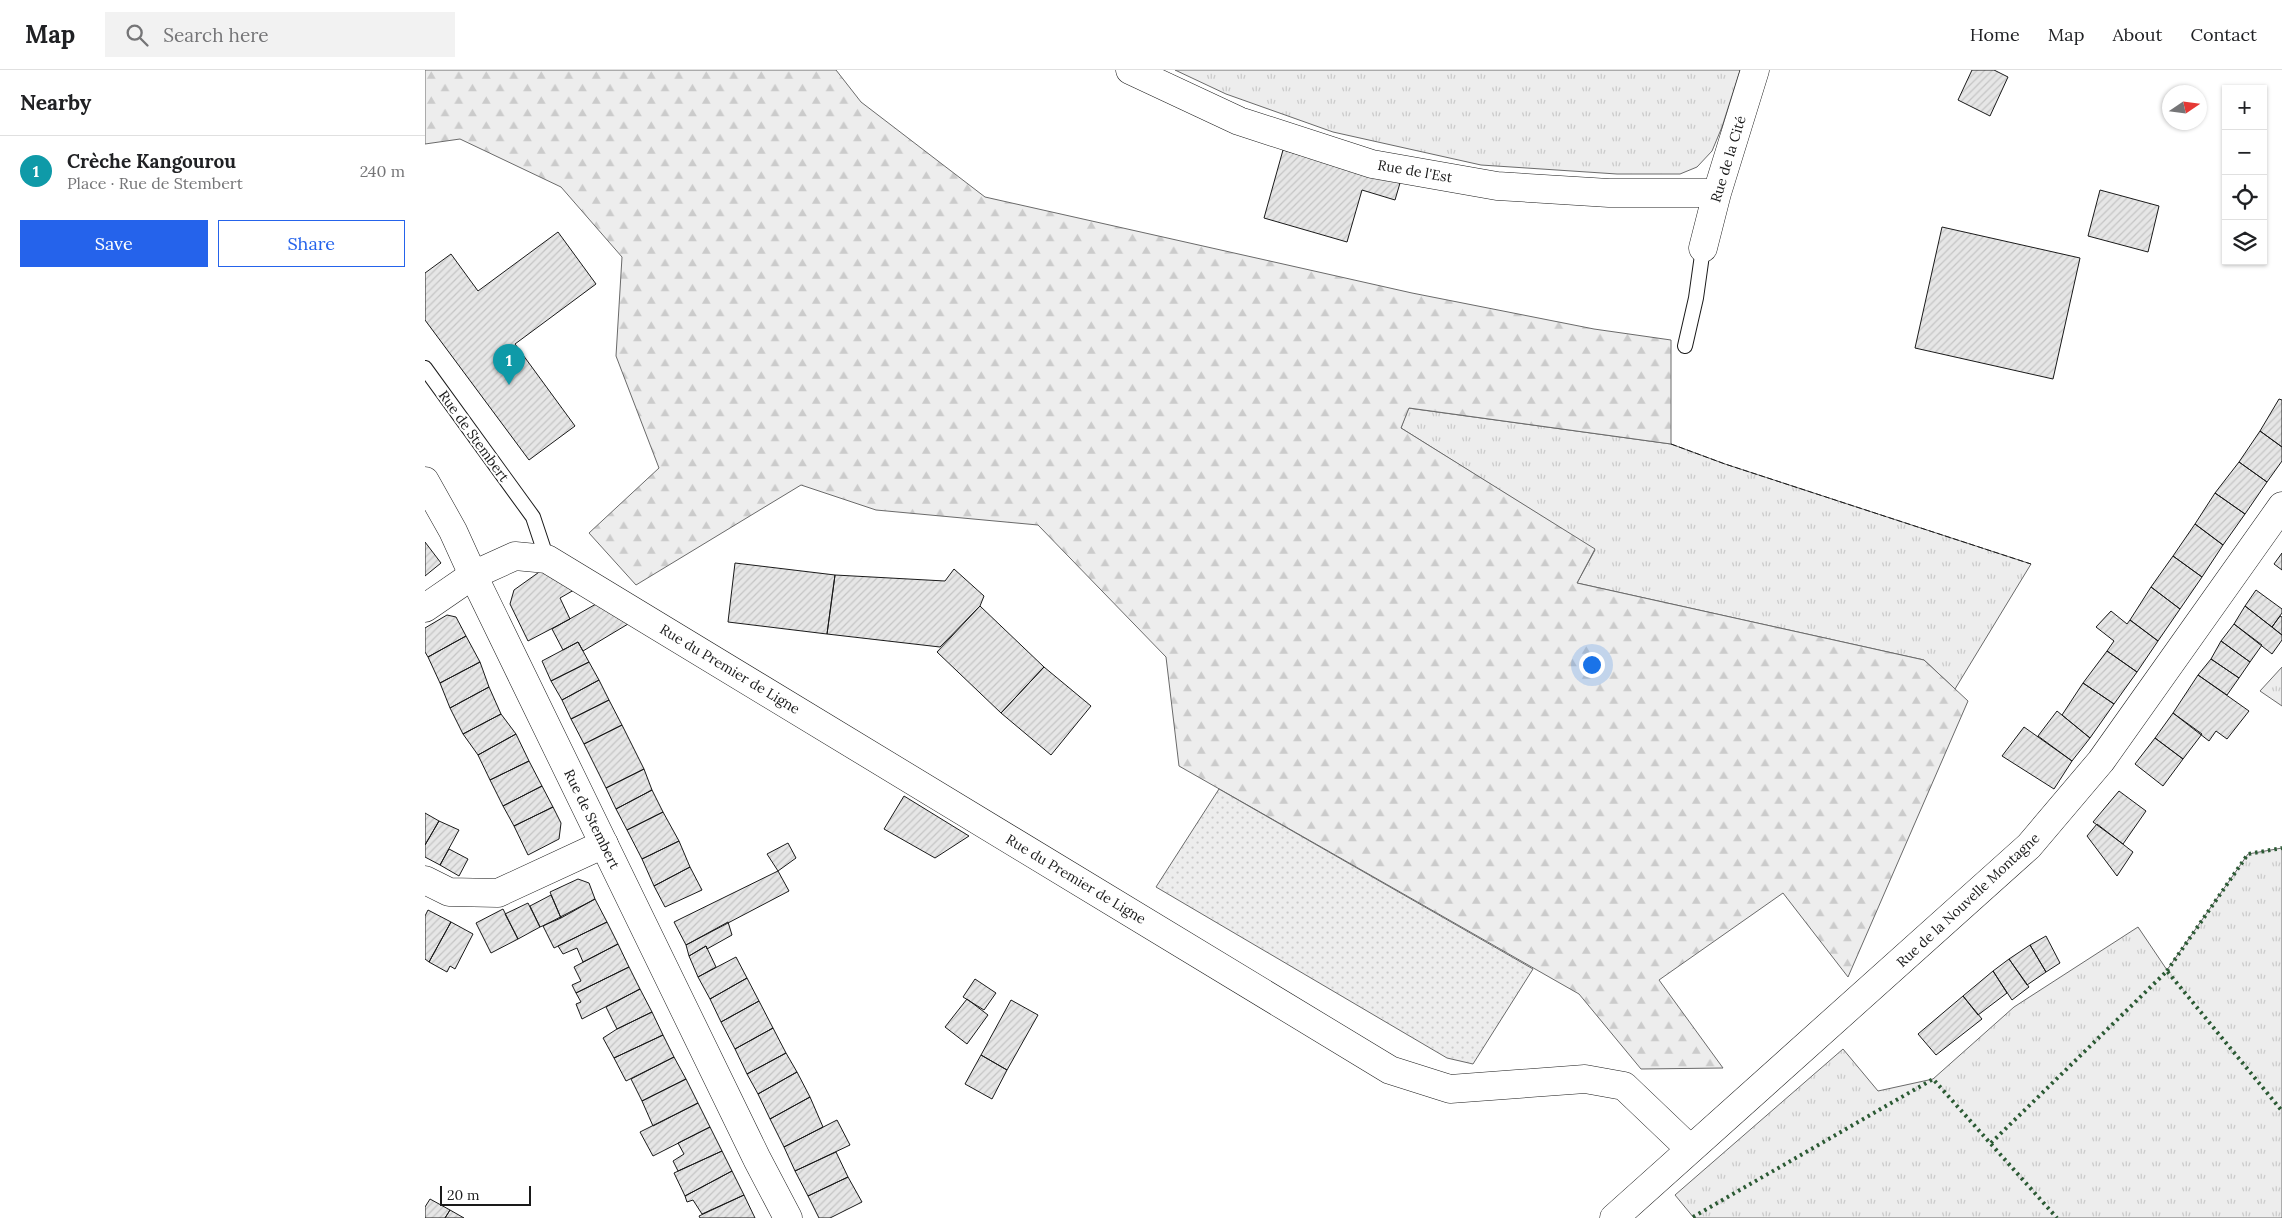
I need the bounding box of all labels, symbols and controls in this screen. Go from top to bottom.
search box [105,12,455,57]
text: Map [25,19,75,50]
icon: search [123,21,151,49]
text: Search here [163,23,269,47]
text: Home [1970,23,2020,46]
text: Map [2048,23,2084,46]
text: About [2112,23,2162,46]
text: Contact [2190,23,2257,46]
north arrow [2162,85,2207,130]
map controls [2222,85,2267,265]
button: + [2222,85,2267,130]
text: Nearby [20,89,91,116]
street label: Rue de la Cité [1706,113,1750,205]
button: − [2222,130,2267,175]
text: Crèche Kangourou [67,149,236,173]
street label: Rue de l'Est [1376,156,1454,187]
text: 1 [33,161,39,181]
text: 240 m [360,161,405,181]
text: Place · Rue de Stembert [67,173,243,193]
button: locate [2222,175,2267,220]
button: Save [20,220,208,267]
button: Share [218,220,405,267]
button: layers [2222,220,2267,265]
pin: 1 [493,344,525,385]
street label: Rue de Stembert [435,387,514,486]
street label: Rue du Premier de Ligne [657,620,804,718]
your location [1579,652,1605,678]
street label: Rue de Stembert [560,766,624,872]
street label: Rue de la Nouvelle Montagne [1893,829,2044,971]
street label: Rue du Premier de Ligne [1003,830,1150,928]
scale bar [440,1183,531,1206]
text: 20 m [447,1186,479,1204]

